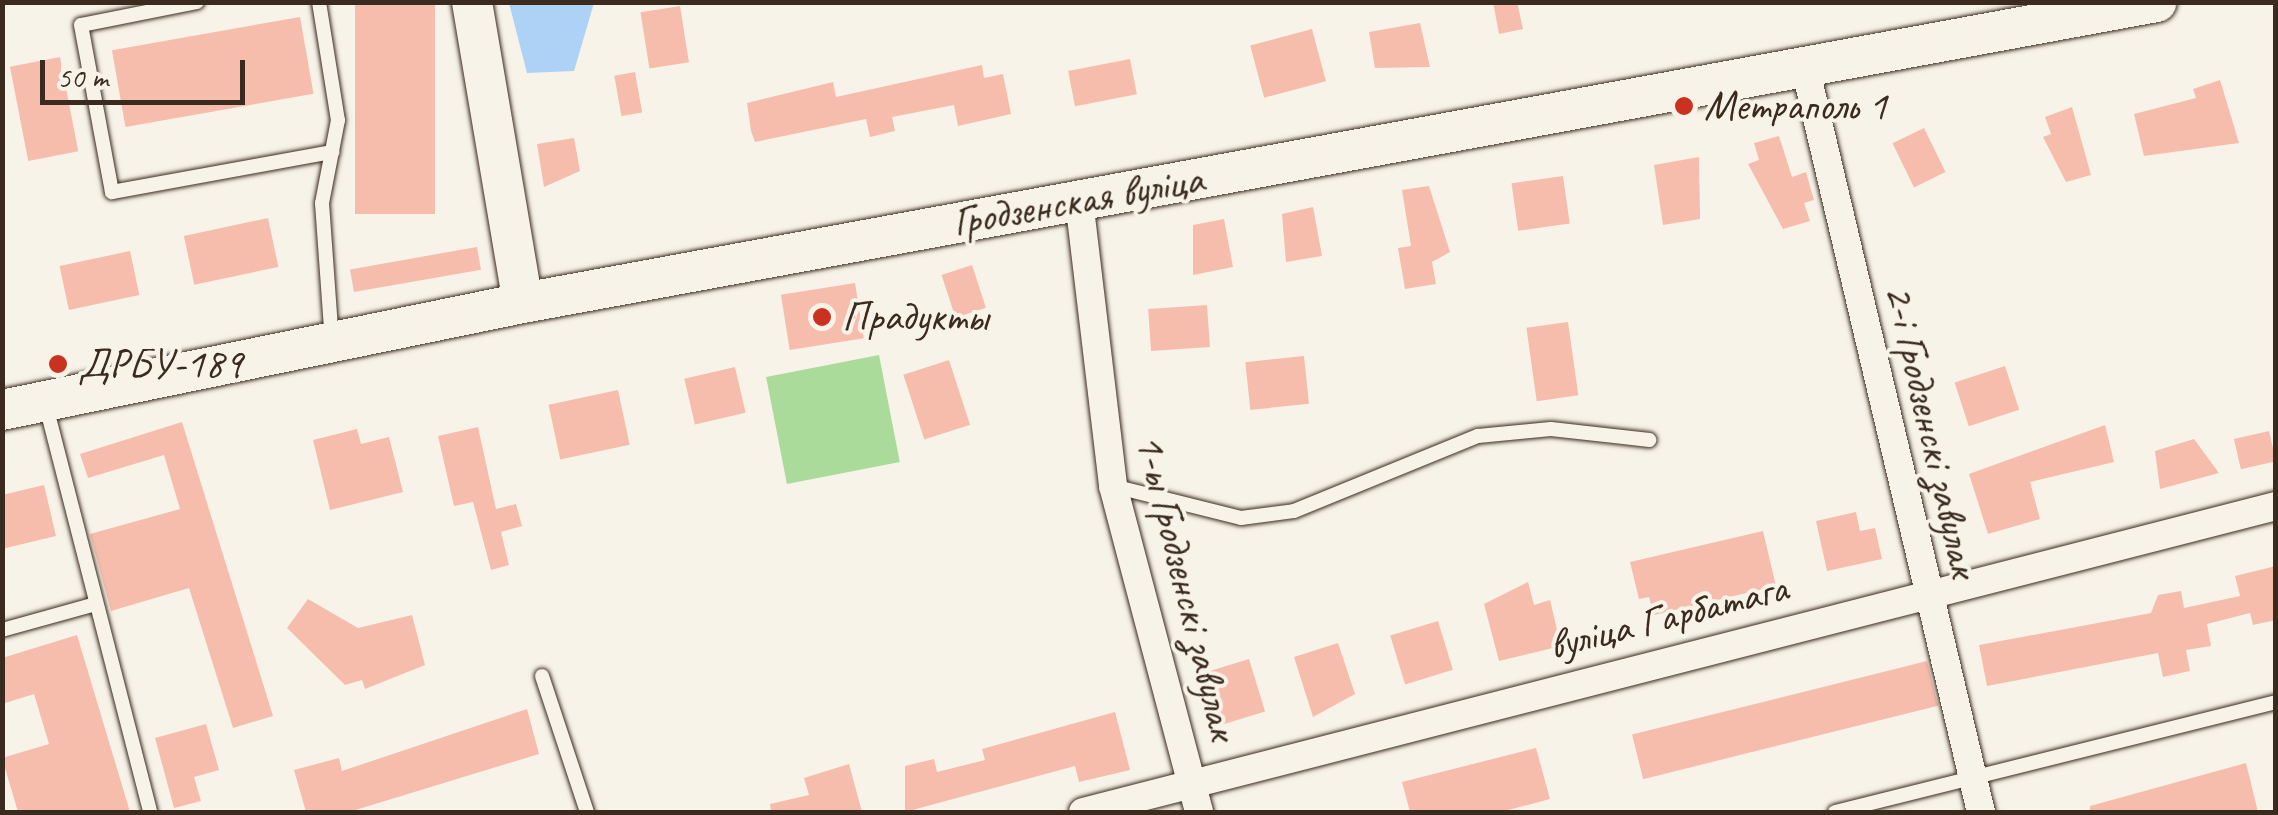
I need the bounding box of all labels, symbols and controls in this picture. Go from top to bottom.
scale bar [45,40,250,102]
text: 50 m [57,58,108,96]
place label: Метраполь 1 [1704,81,1887,131]
marker: Метраполь 1 [1673,95,1695,117]
street label: Гродзенская вуліца [949,154,1207,248]
street label: 2-і Гродзенскі завулак [1873,280,1989,582]
place label: Прадукты [842,292,988,342]
marker: Прадукты [811,306,833,328]
place label: ДРБУ-189 [78,339,242,389]
marker: ДРБУ-189 [47,353,69,375]
street label: 1-ы Гродзенскі завулак [1124,429,1248,745]
street label: вуліца Гарбатага [1547,564,1789,670]

